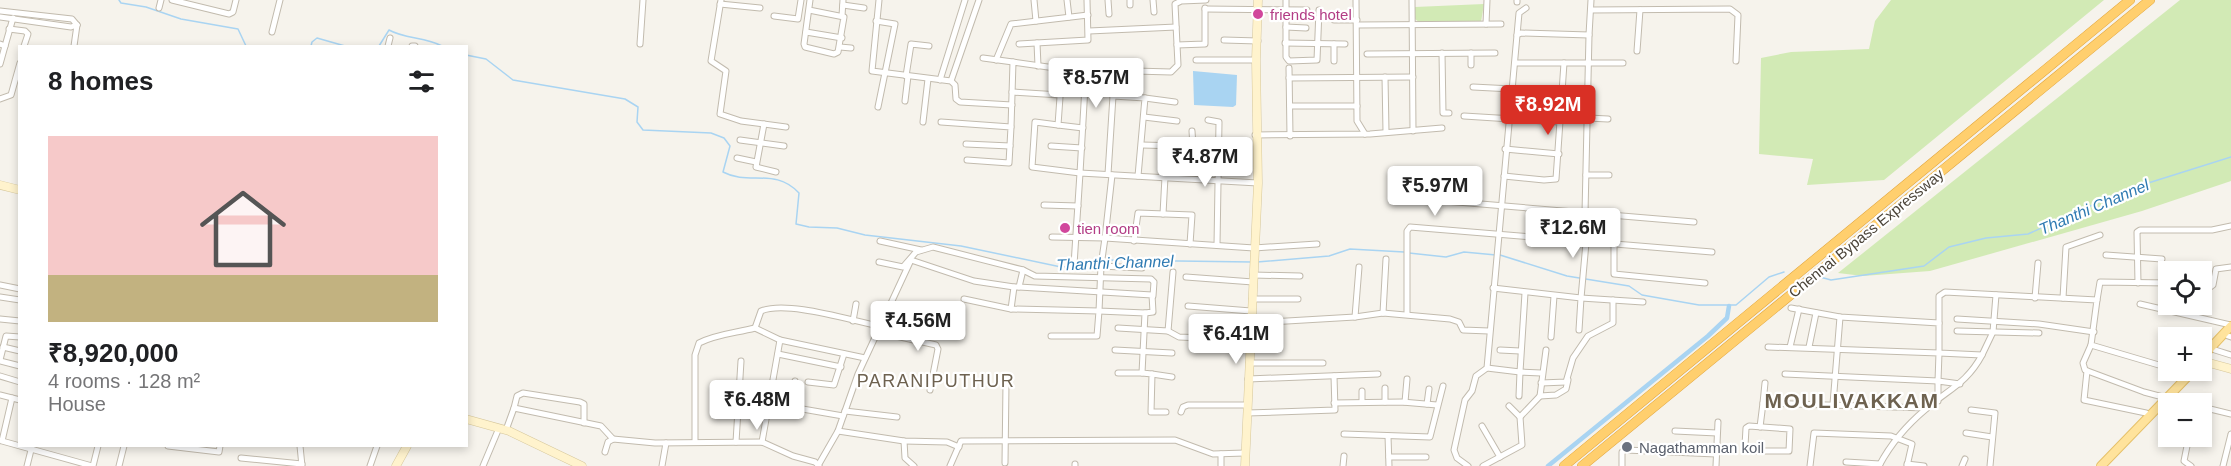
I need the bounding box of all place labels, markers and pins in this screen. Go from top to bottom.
place label: friends hotel [1270,6,1352,23]
marker: friends hotel [1251,7,1265,21]
pin: ₹8.57M [1047,58,1145,109]
pin: ₹8.92M [1499,85,1597,136]
pin: ₹4.87M [1156,137,1254,188]
pin: ₹5.97M [1386,166,1484,217]
pin: ₹12.6M [1524,208,1622,259]
place label: tien room [1077,220,1140,237]
marker: tien room [1058,221,1072,235]
pin: ₹4.56M [869,301,967,352]
pin: ₹6.41M [1187,314,1285,365]
pin: ₹6.48M [708,380,806,431]
place label: Nagathamman koil [1639,439,1764,456]
marker: Nagathamman koil [1620,440,1634,454]

